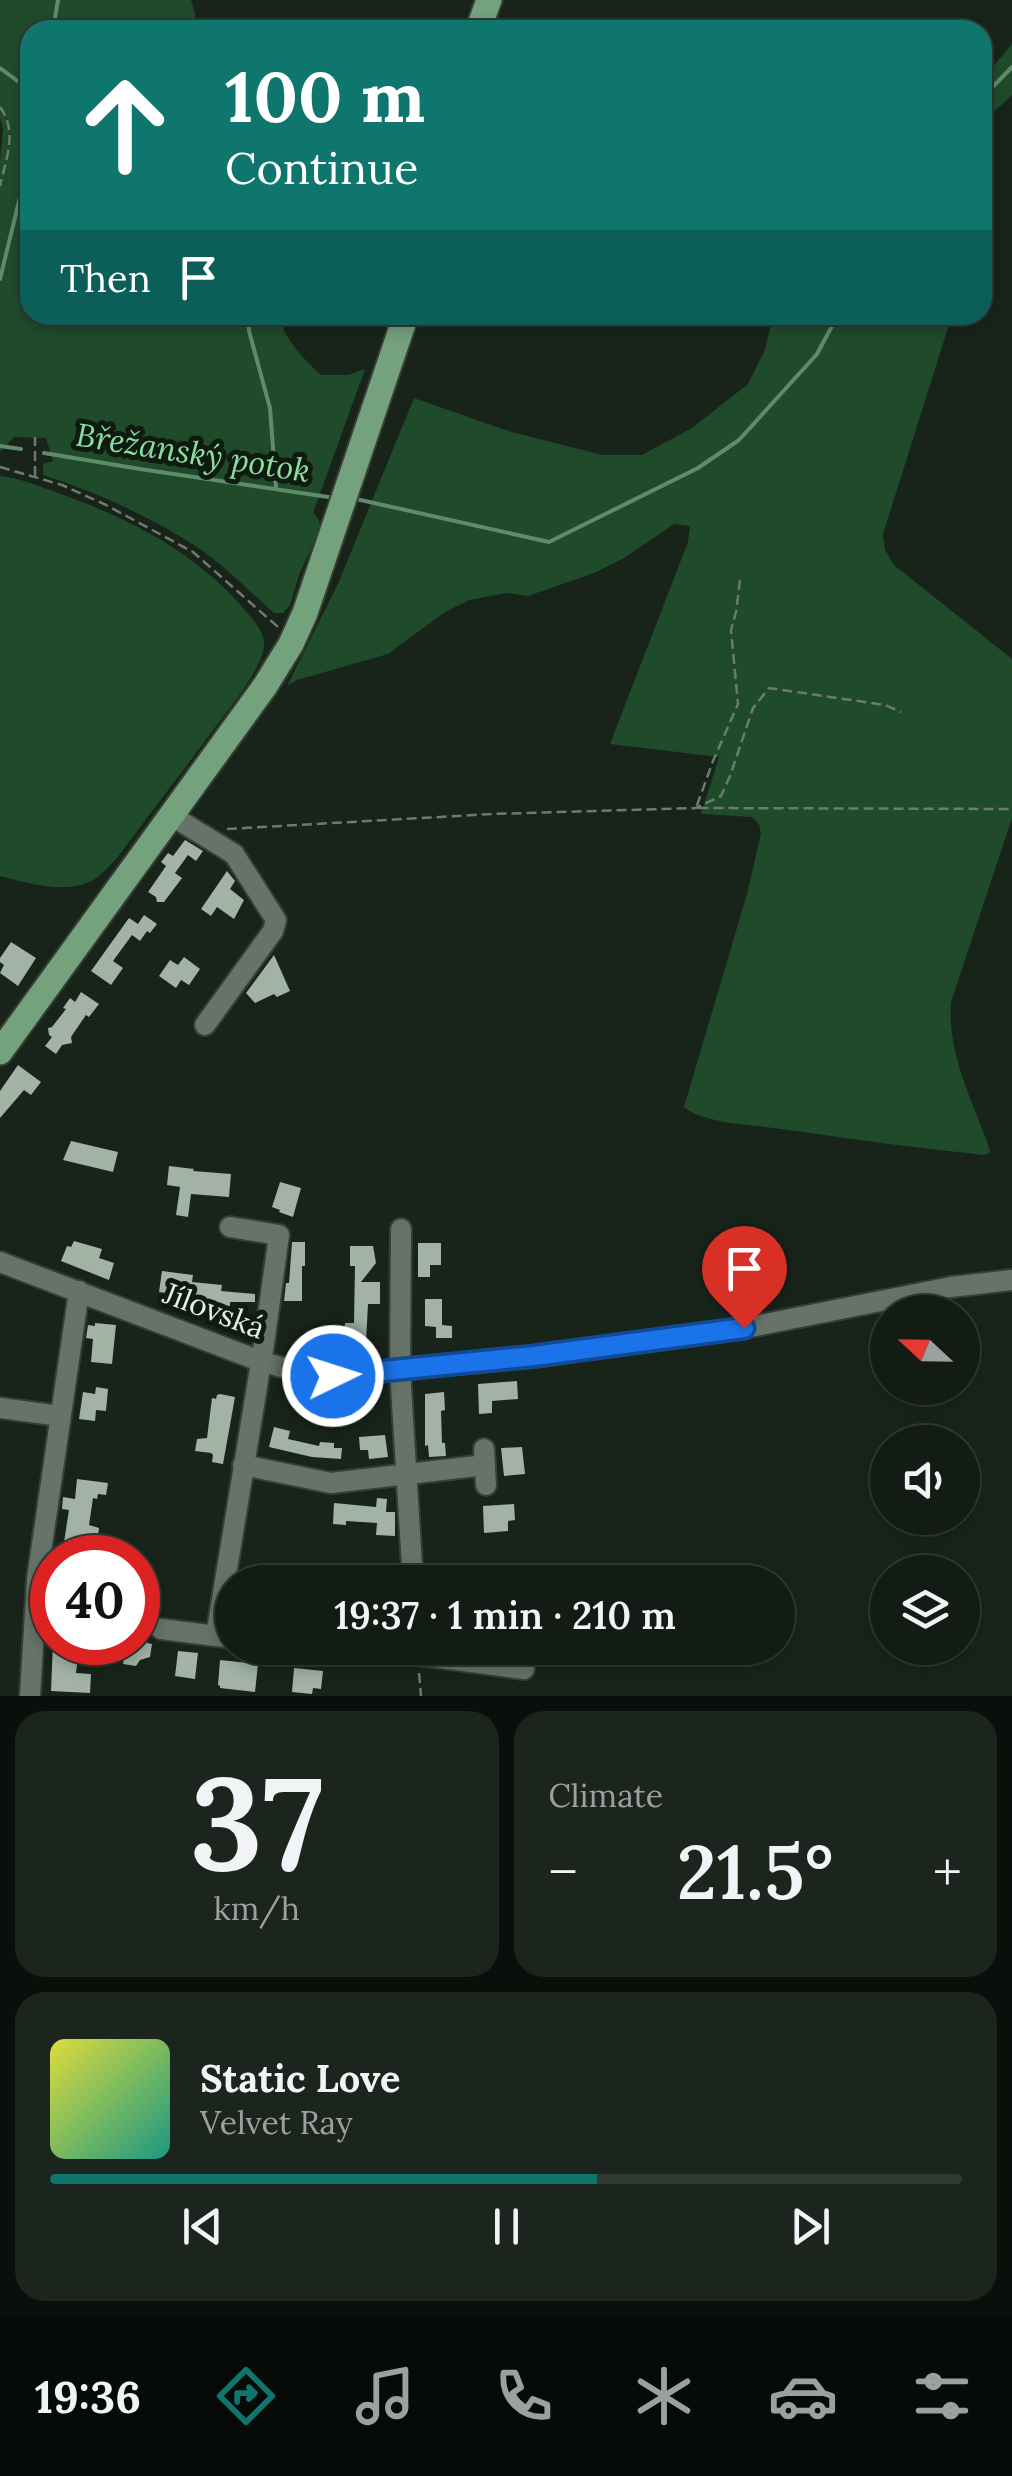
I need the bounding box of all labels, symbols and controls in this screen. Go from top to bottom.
text: 100 m [225,52,425,141]
icon: ahead [60,60,190,190]
text: Continue [225,139,418,196]
icon: arrive [171,250,226,305]
text: Then [60,254,151,302]
water label: Břežanský potok [73,414,313,491]
pin [702,1226,787,1329]
icon: arrive [717,1241,772,1296]
street label: Jílovská [157,1273,271,1347]
north arrow [870,1295,980,1405]
map controls [870,1295,980,1665]
position arrow [281,1324,385,1428]
button: sound [870,1425,980,1535]
speed limit sign: 40 [30,1535,160,1665]
button: layers [870,1555,980,1665]
text: 19:37 · 1 min · 210 m [334,1591,676,1639]
text: 37 [190,1739,324,1906]
text: Climate [549,1775,663,1816]
text: 21.5° [677,1824,834,1920]
text: − [549,1837,578,1907]
text: + [933,1837,962,1907]
text: km/h [214,1888,300,1929]
text: Static Love [200,2054,400,2102]
text: Velvet Ray [200,2102,353,2143]
icon: previous [175,2199,230,2254]
icon: pause [479,2199,534,2254]
icon: next [783,2199,838,2254]
icon: directions [211,2361,281,2431]
icon: music [350,2361,420,2431]
icon: phone [489,2361,559,2431]
icon: climate [629,2361,699,2431]
icon: car [768,2361,838,2431]
icon: filters [907,2361,977,2431]
text: 19:36 [35,2368,141,2425]

